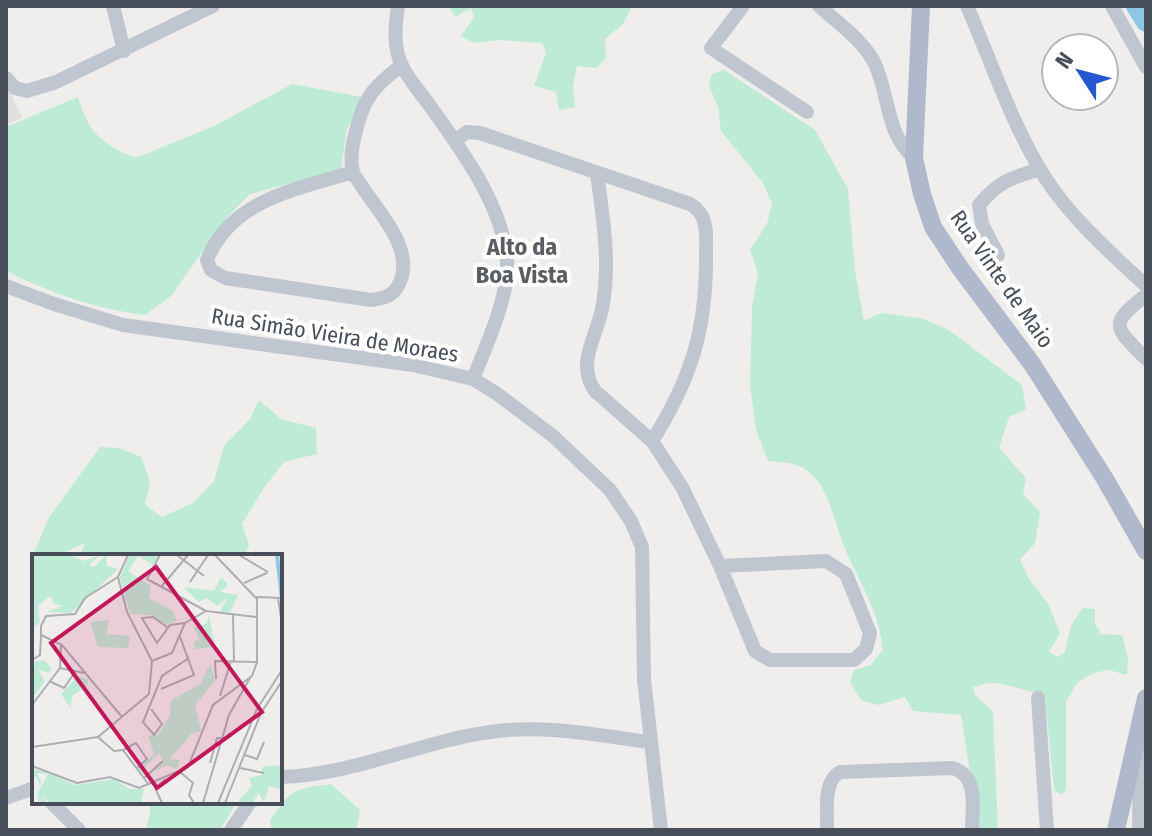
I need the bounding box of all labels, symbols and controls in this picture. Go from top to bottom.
north arrow [1040,32,1120,112]
text: N [1049,47,1079,74]
street label: Rua Vinte de Maio [944,205,1060,353]
district label: Alto da Boa Vista [476,233,568,289]
street label: Rua Simão Vieira de Moraes [210,302,460,368]
inset map [32,554,282,804]

